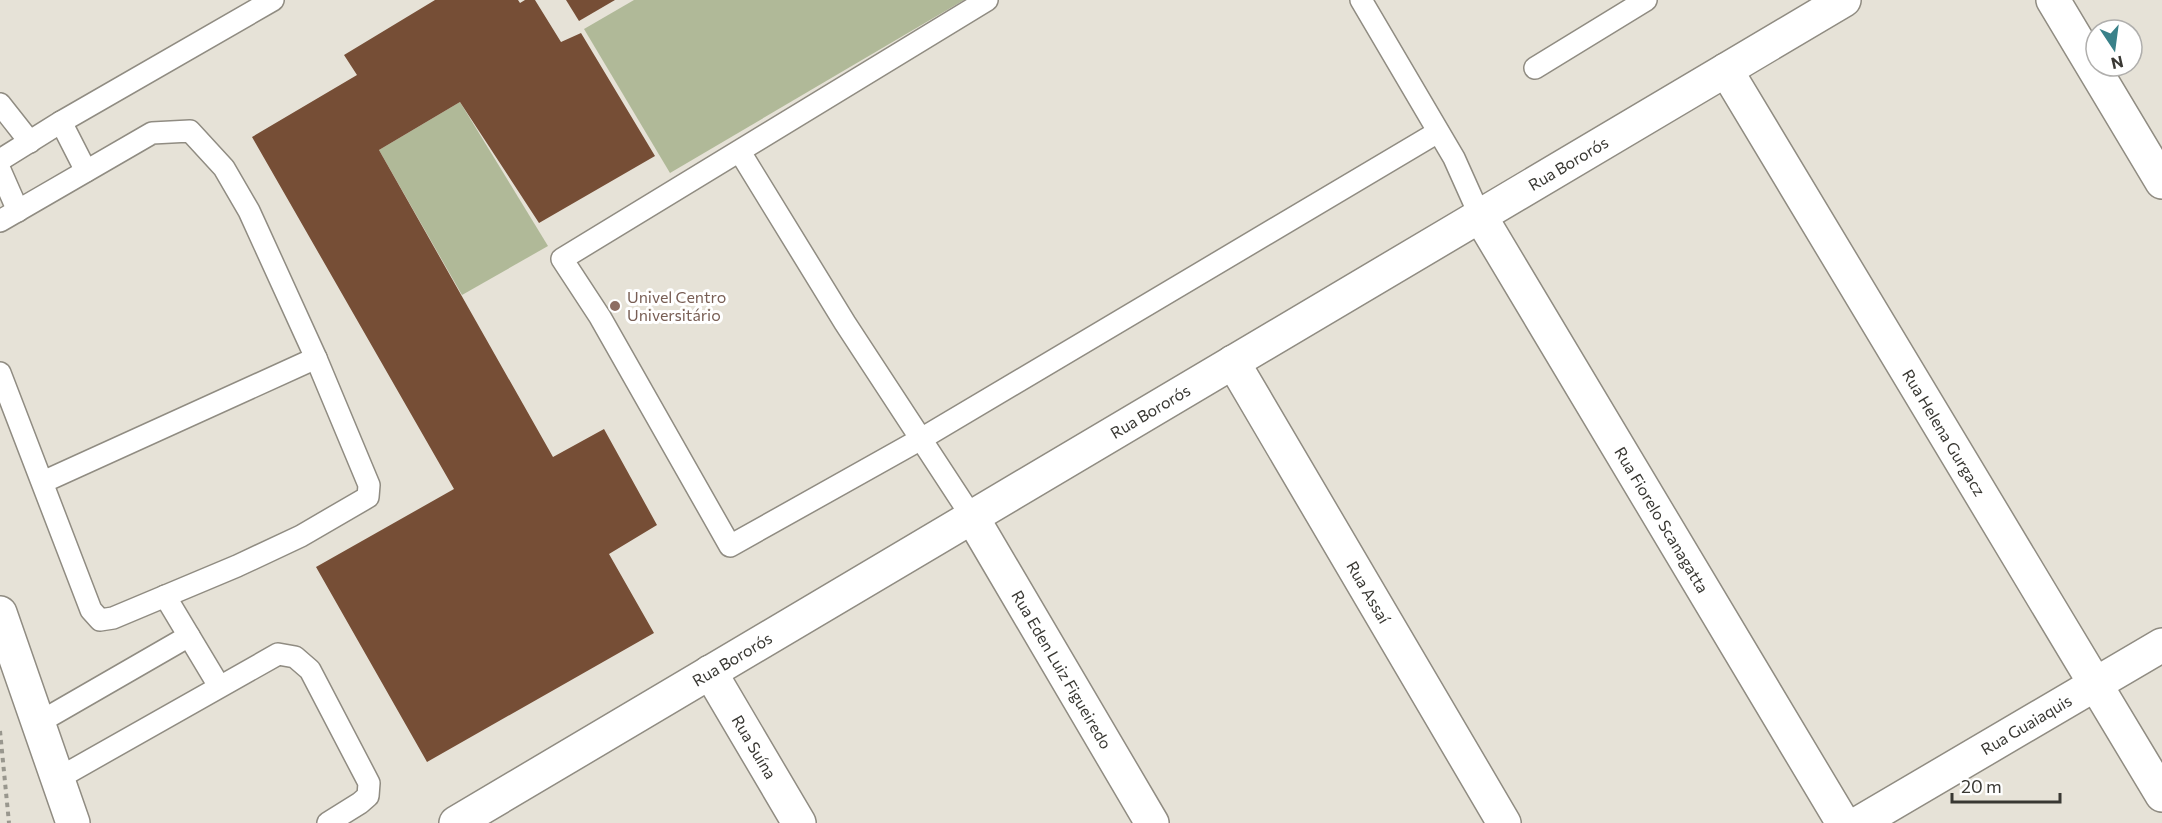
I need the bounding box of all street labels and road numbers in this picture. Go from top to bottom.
street label: Rua Bororós [1525,132,1611,194]
street label: Rua Helena Gurgacz [1899,365,1990,499]
street label: Rua Bororós [1107,380,1193,442]
street label: Rua Fiorelo Scanagatta [1611,443,1713,596]
street label: Rua Assaí [1343,557,1395,627]
street label: Rua Eden Luiz Figueiredo [1008,587,1116,752]
street label: Rua Bororós [689,628,775,690]
street label: Rua Guaiaquis [1977,690,2075,758]
street label: Rua Suína [728,711,781,782]

